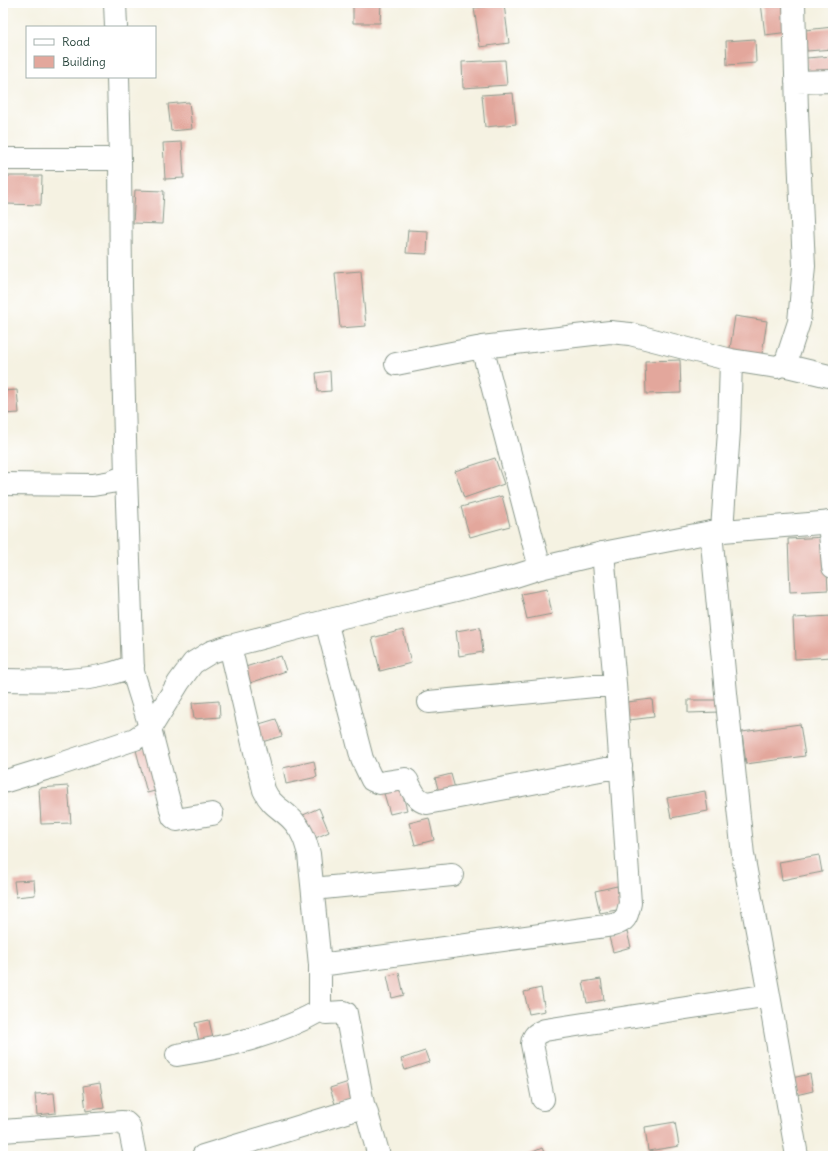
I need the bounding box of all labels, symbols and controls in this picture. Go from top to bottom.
legend [26,26,156,78]
text: Road [62,34,90,49]
text: Building [62,54,106,69]

